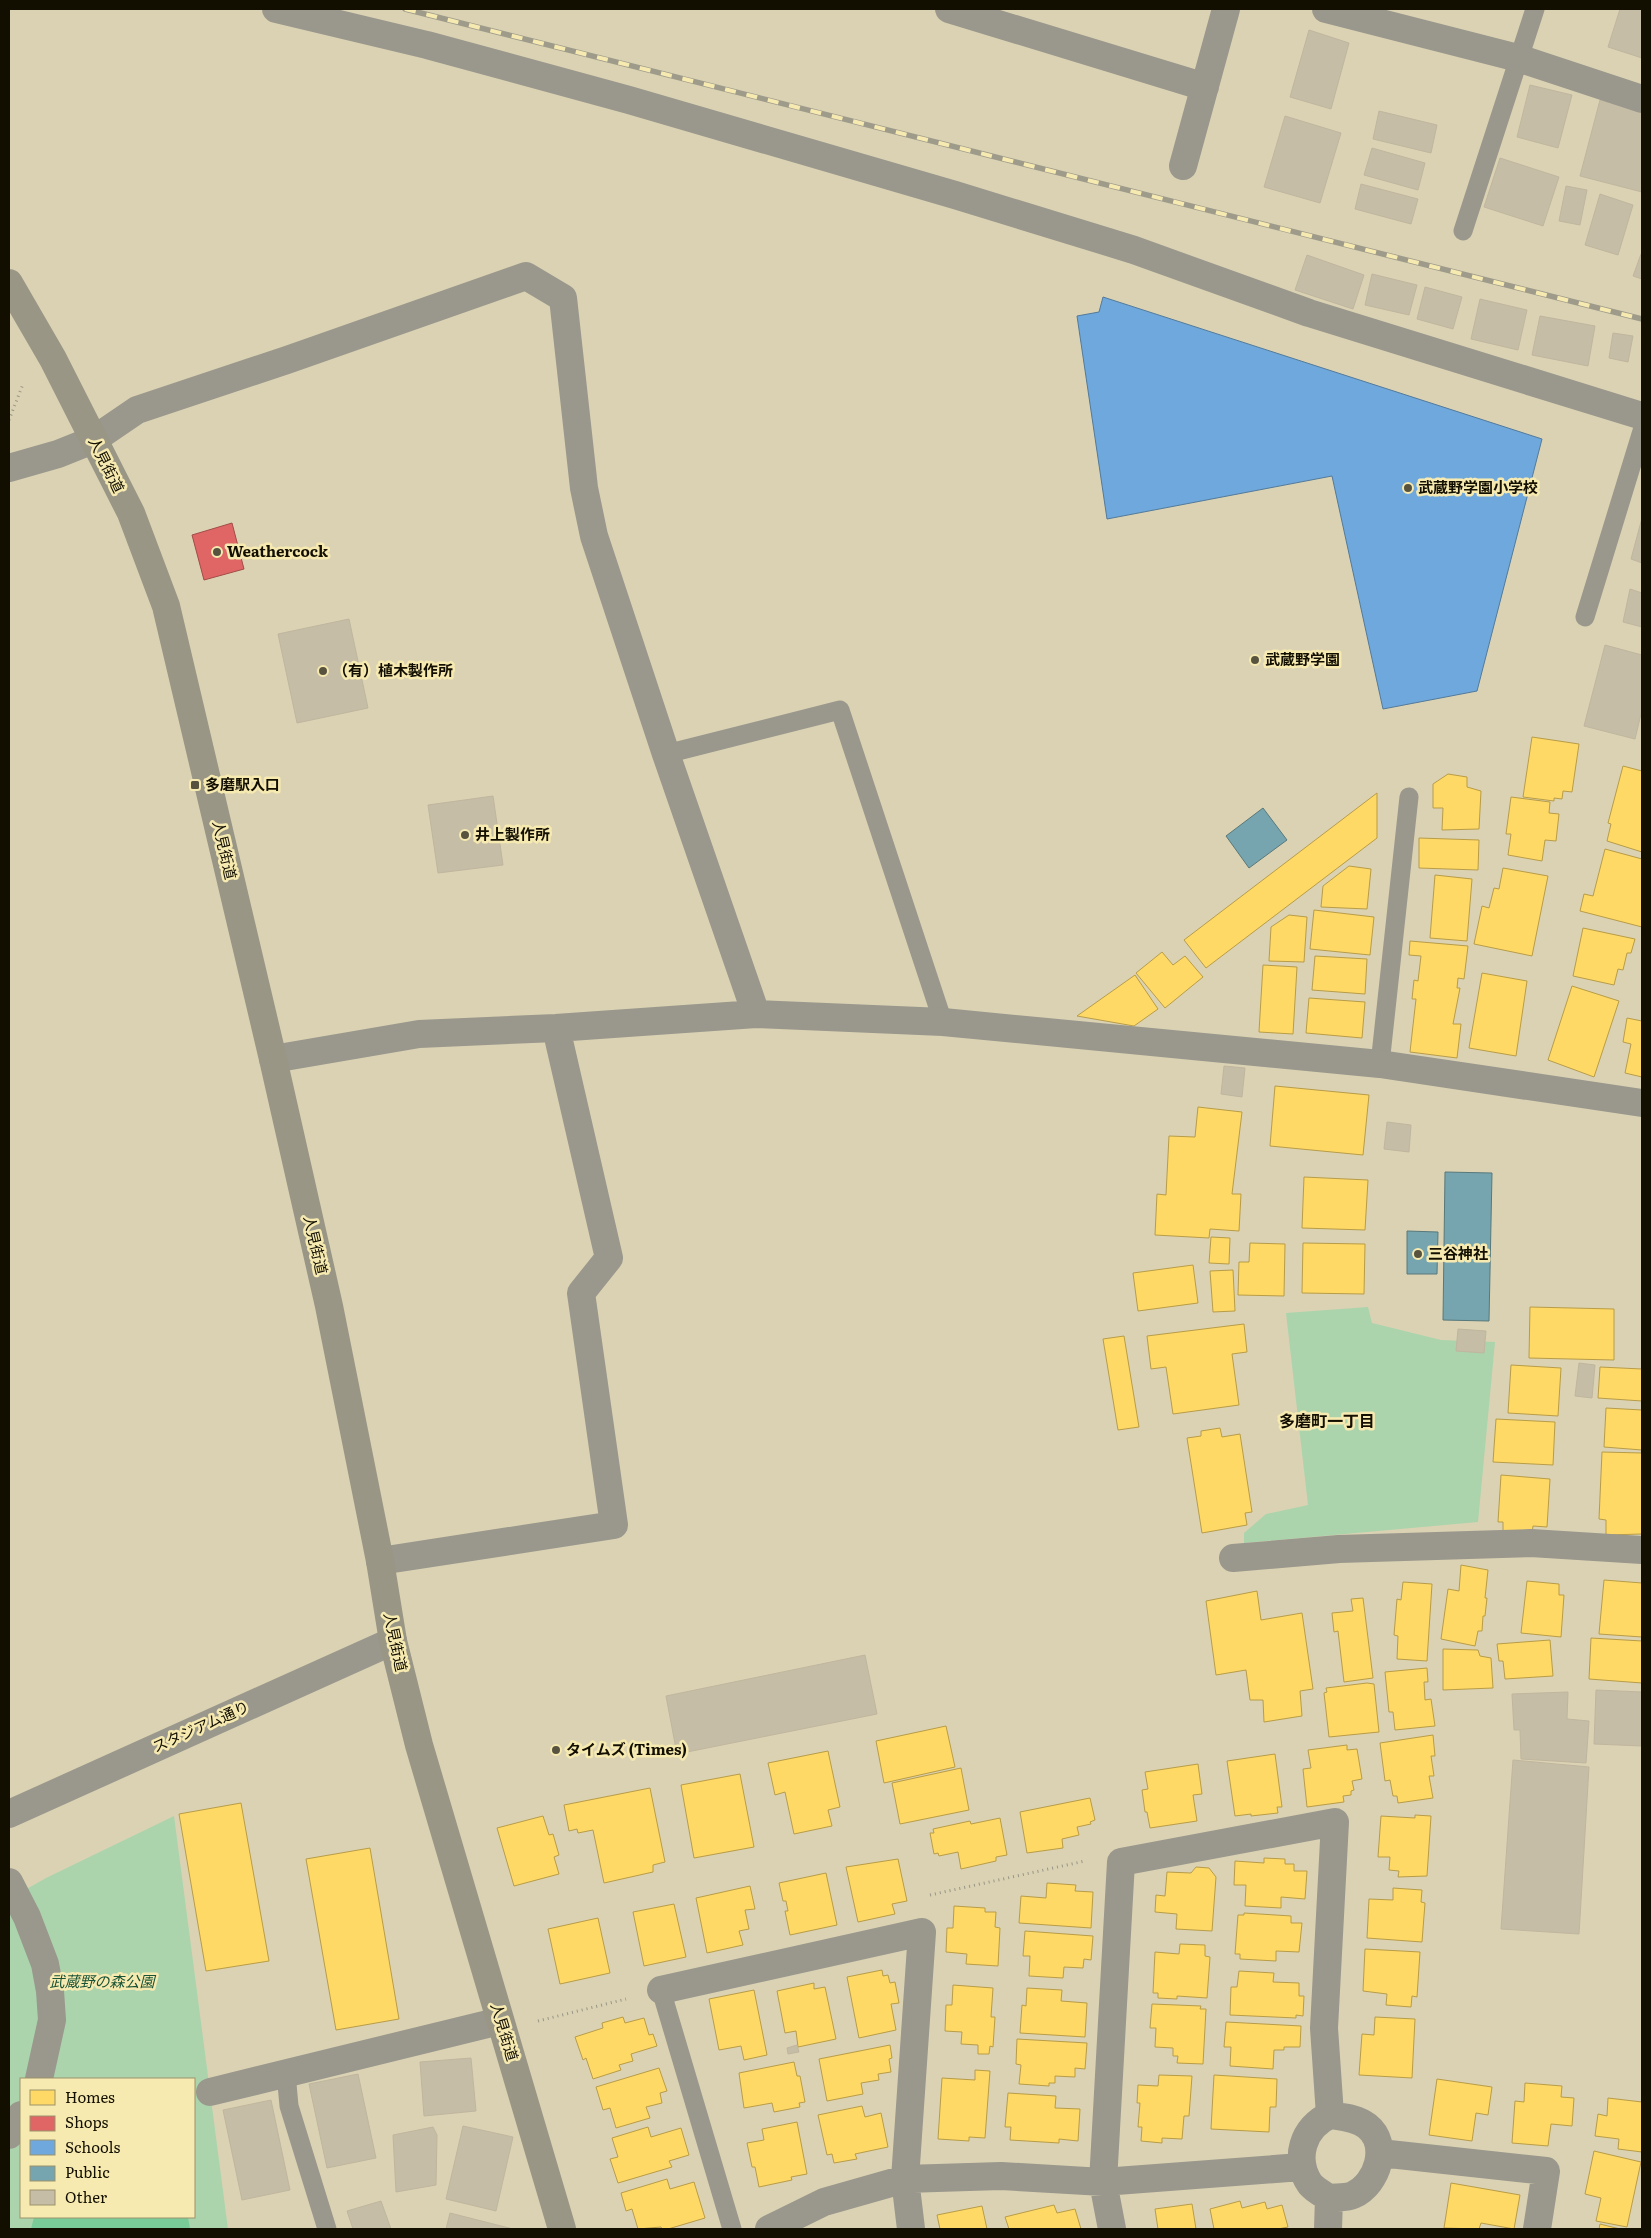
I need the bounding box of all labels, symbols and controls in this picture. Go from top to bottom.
street label: 人見街道 [83,432,131,496]
place label: 武蔵野学園小学校 [1418,475,1538,498]
marker: 武蔵野学園小学校 [1402,482,1414,494]
place label: Weathercock [227,539,329,562]
marker: Weathercock [211,546,223,558]
place label: 武蔵野学園 [1265,647,1340,670]
marker: 武蔵野学園 [1249,654,1261,666]
place label: （有）植木製作所 [333,658,453,681]
marker: （有）植木製作所 [317,665,329,677]
place label: 多磨駅入口 [205,772,280,795]
marker: 多磨駅入口 [189,779,201,791]
street label: 人見街道 [208,818,243,881]
place label: 井上製作所 [475,822,550,845]
marker: 井上製作所 [459,829,471,841]
street label: 人見街道 [299,1213,334,1276]
place label: 三谷神社 [1428,1241,1488,1264]
marker: 三谷神社 [1412,1248,1424,1260]
district label: 多磨町一丁目 [1279,1408,1375,1432]
street label: 人見街道 [379,1610,414,1673]
street label: スタジアム通り [148,1694,253,1757]
place label: タイムズ (Times) [566,1737,687,1760]
marker: タイムズ (Times) [550,1744,562,1756]
park label: 武蔵野の森公園 [49,1969,156,1992]
street label: 人見街道 [486,2000,525,2064]
legend [20,2078,195,2218]
text: Homes [65,2085,115,2108]
text: Shops [65,2110,108,2133]
text: Schools [65,2135,121,2158]
text: Public [65,2160,110,2183]
text: Other [65,2185,107,2208]

